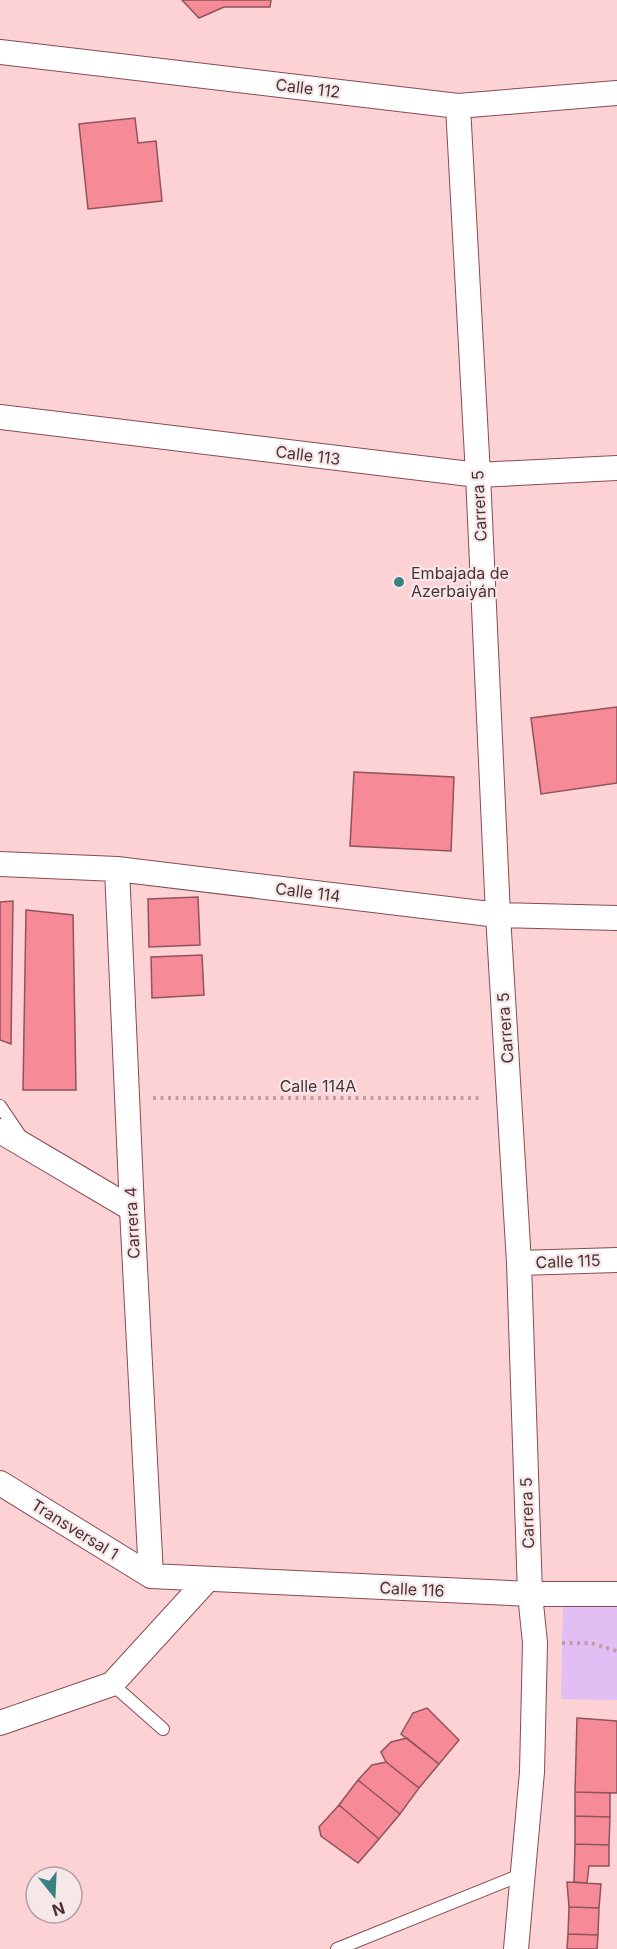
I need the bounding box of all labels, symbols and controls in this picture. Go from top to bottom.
street label: Calle 112 [275,74,341,102]
street label: Calle 113 [274,441,342,469]
street label: Carrera 5 [467,470,491,542]
place label: Embajada de Azerbaiyán [411,563,509,601]
marker: Embajada de Azerbaiyán [392,575,406,589]
street label: Calle 114 [274,878,342,906]
street label: Carrera 5 [493,992,517,1064]
street label: Calle 114A [280,1076,356,1096]
street label: Carrera 4 [120,1187,144,1259]
street label: Calle 115 [535,1250,601,1272]
street label: Carrera 5 [516,1477,538,1549]
street label: Transversal 1 [28,1494,122,1564]
street label: Calle 116 [379,1577,445,1601]
north arrow [24,1865,84,1925]
text: N [50,1898,68,1921]

